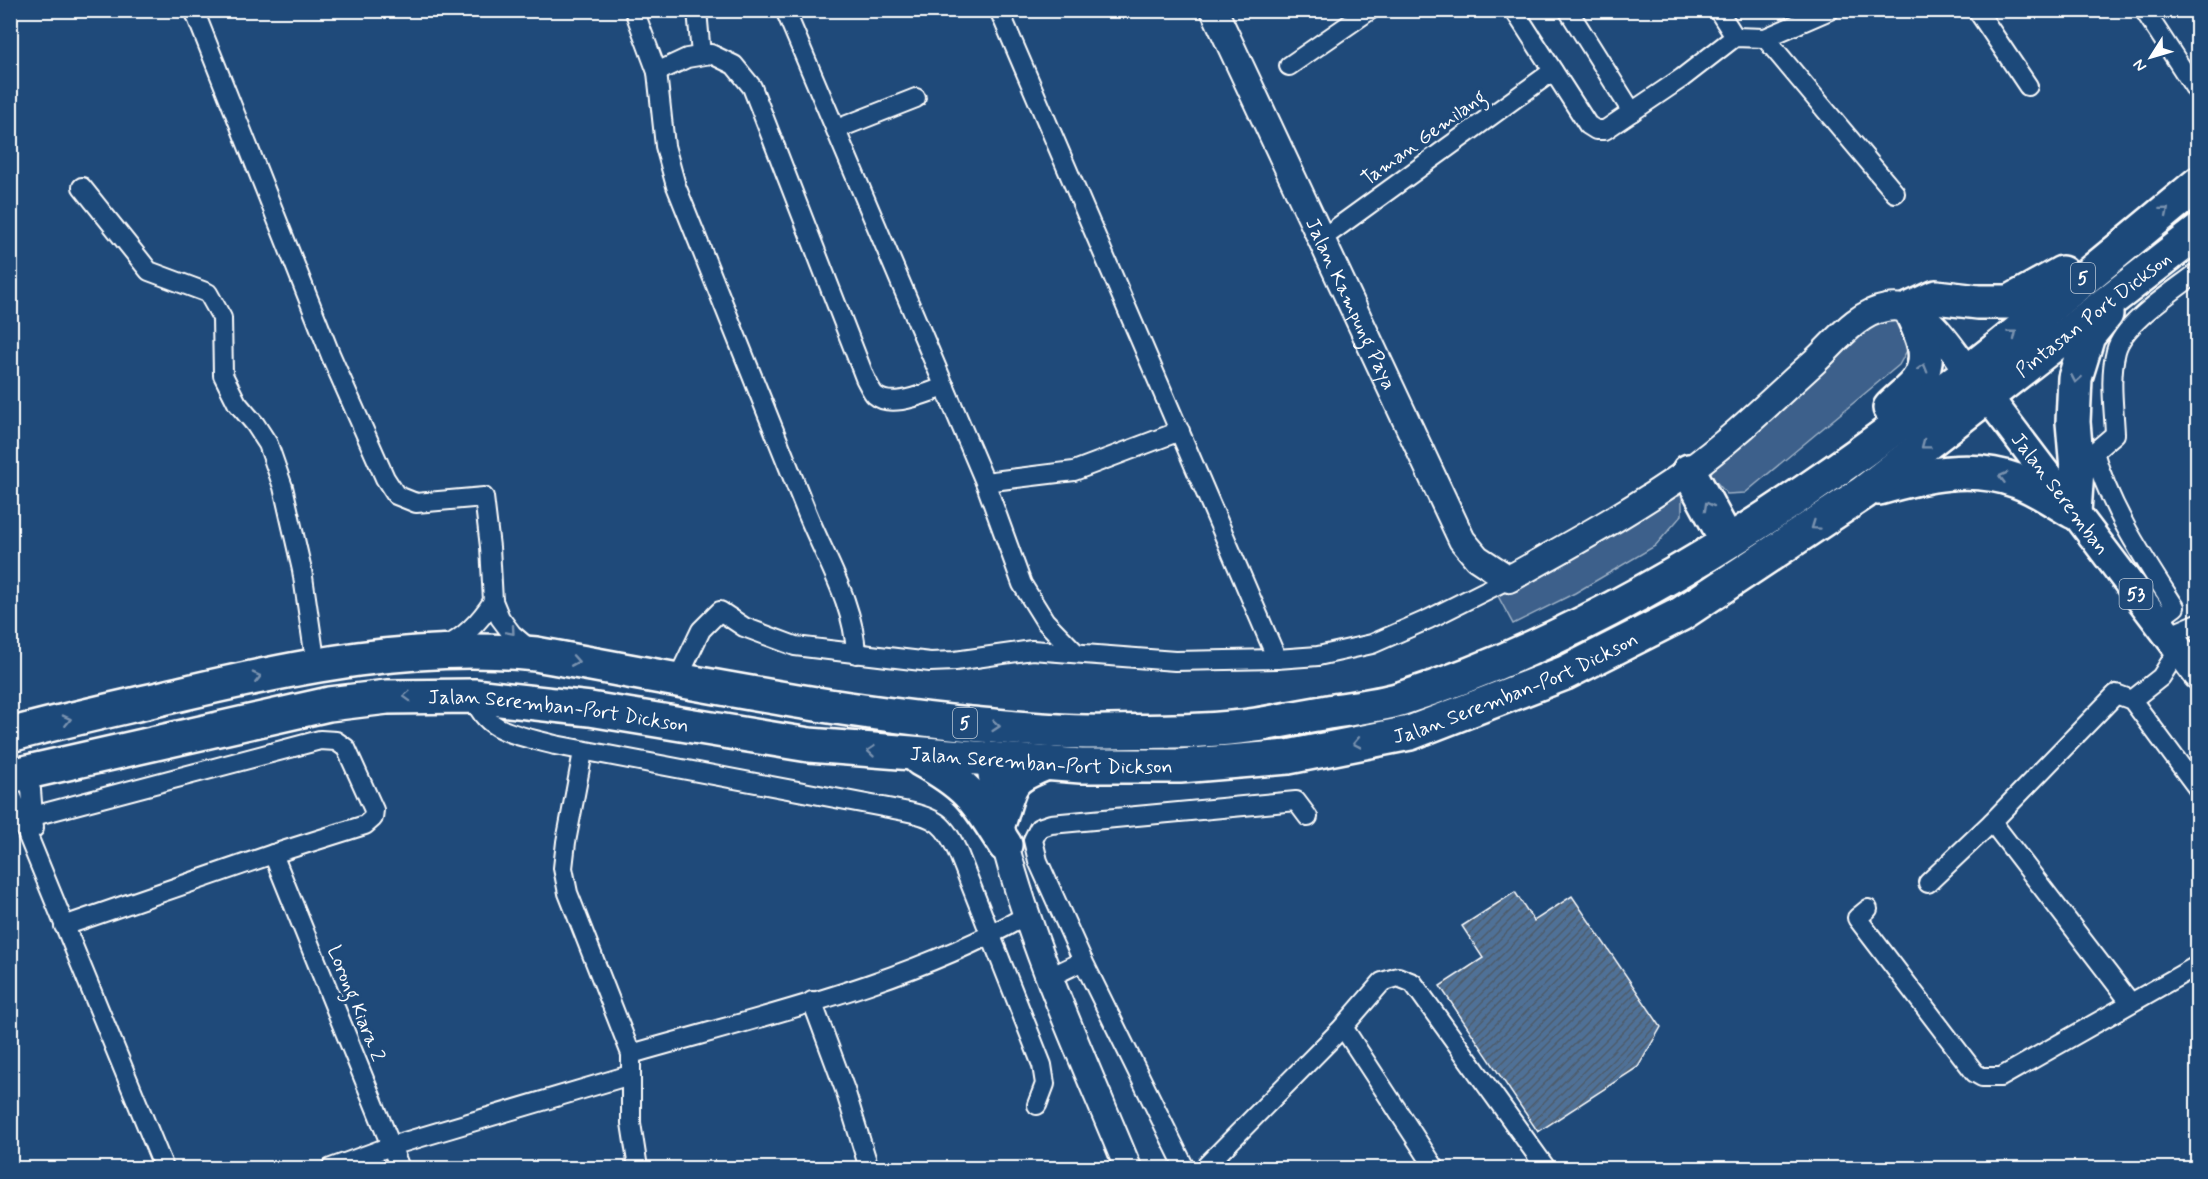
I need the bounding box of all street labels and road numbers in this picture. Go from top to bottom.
street label: Taman Gemilang [1356,84,1493,194]
street label: Jalan Kampung Paya [1298,214,1402,394]
street label: Pintasan Port Dickson [2010,246,2177,384]
road number: 5 [2071,263,2095,293]
street label: Jalan Seremban [2004,427,2115,561]
road number: 53 [2120,579,2152,609]
street label: Jalan Seremban-Port Dickson [1391,626,1643,751]
street label: Jalan Seremban-Port Dickson [428,684,691,740]
road number: 5 [953,708,977,738]
street label: Jalan Seremban-Port Dickson [909,741,1173,781]
street label: Lorong Kiara 2 [318,942,391,1066]

